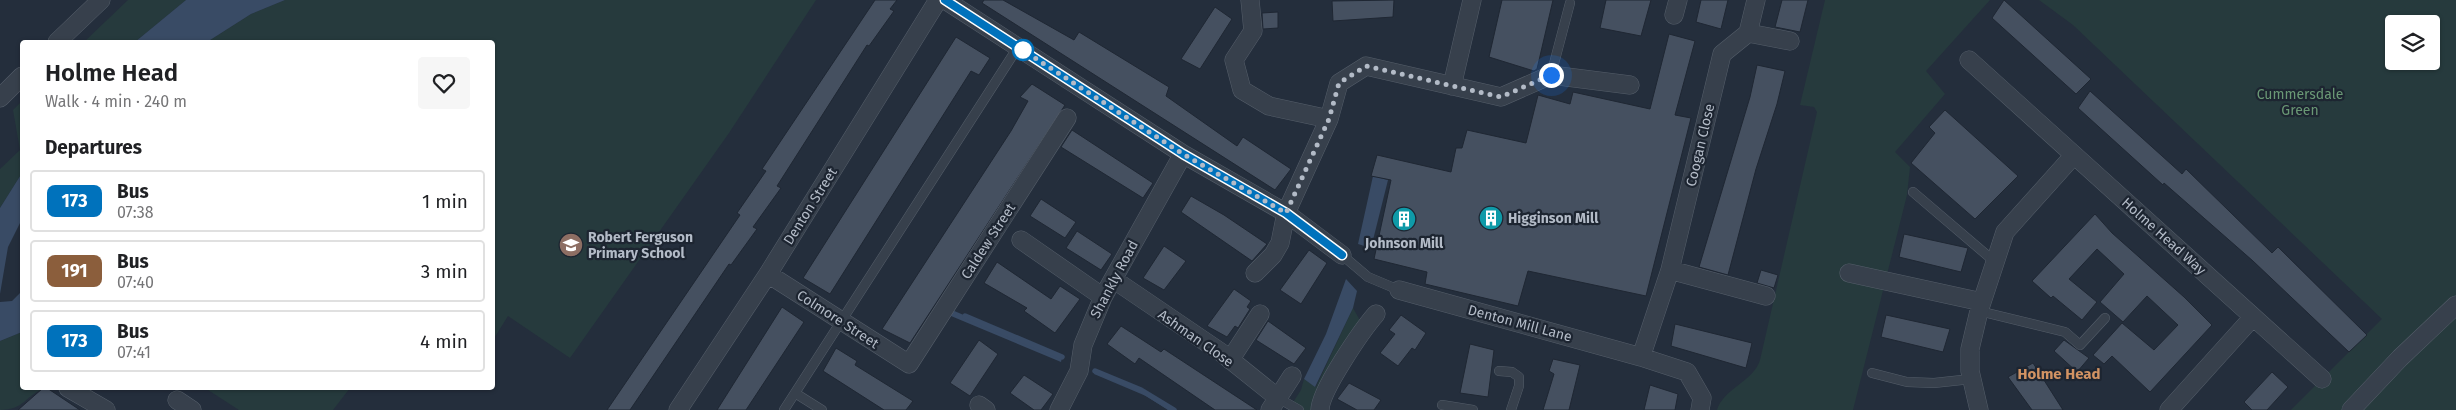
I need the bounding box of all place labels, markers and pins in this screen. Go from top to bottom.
unlabelled marker [1012,39,1034,61]
building icon: Higginson Mill [1478,205,1504,231]
building icon: Johnson Mill [1391,206,1417,232]
place label: Higginson Mill [1508,210,1599,227]
place label: Robert Ferguson Primary School [588,229,693,262]
school or university icon: Robert Ferguson Primary School [558,232,584,258]
place label: Johnson Mill [1364,235,1444,252]

